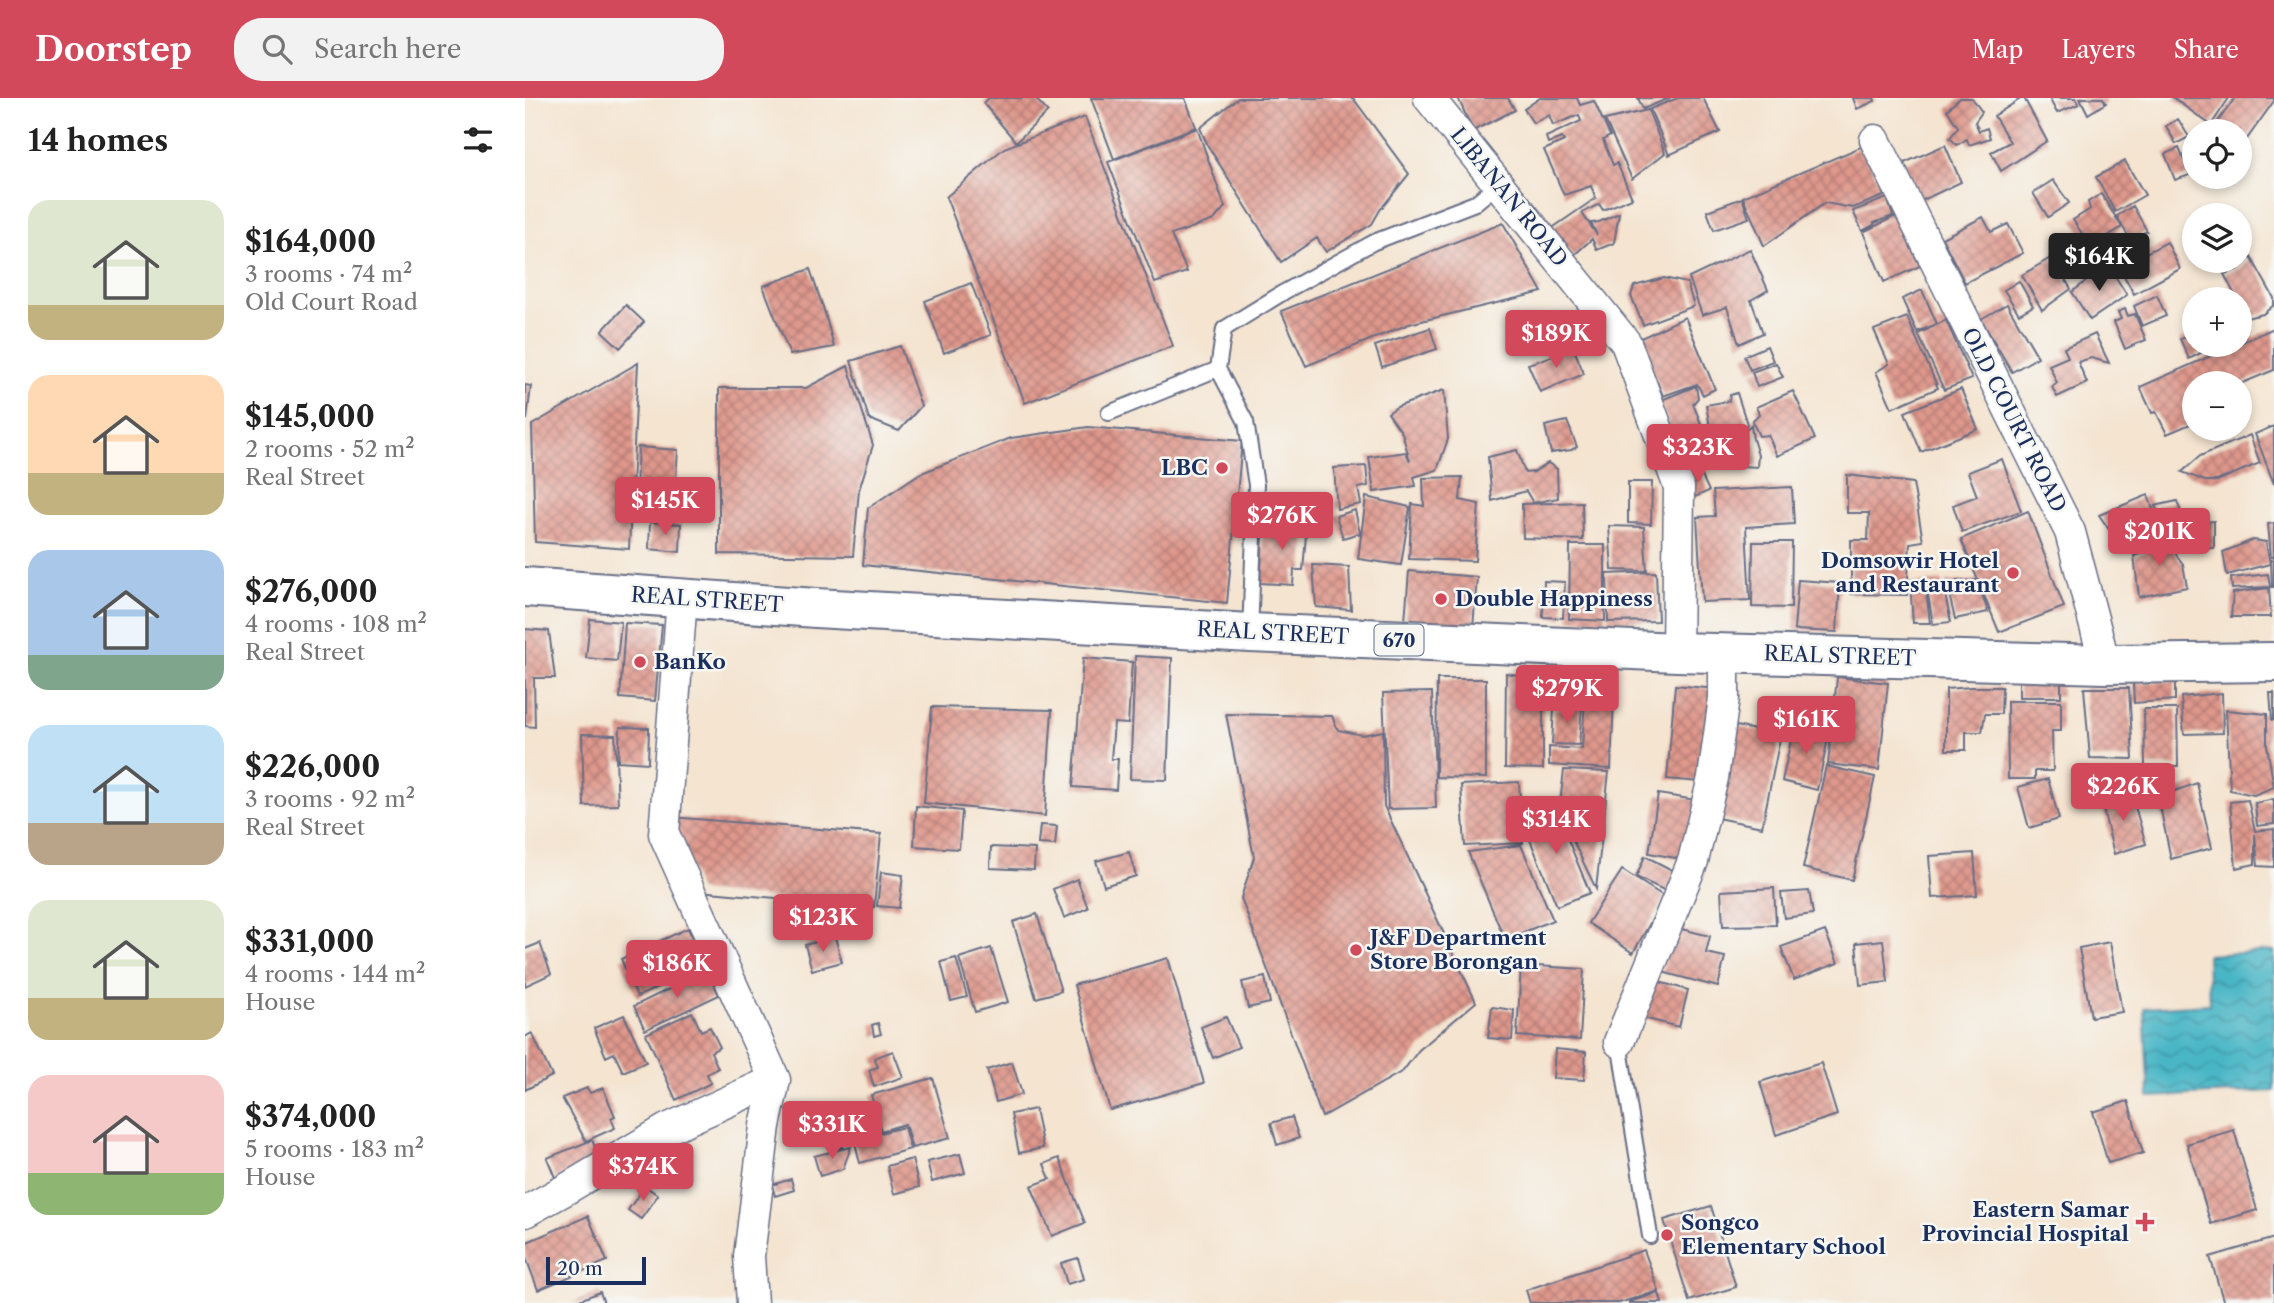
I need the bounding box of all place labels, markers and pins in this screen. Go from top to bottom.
pin: $164K [2050,234,2148,293]
pin: $189K [1507,310,1605,370]
pin: $323K [1649,424,1747,484]
place label: LBC [1161,455,1208,480]
marker: LBC [1214,460,1230,476]
pin: $145K [616,478,714,537]
pin: $276K [1233,492,1331,552]
pin: $201K [2110,508,2208,568]
place label: Domsowir Hotel and Restaurant [1821,548,2000,597]
marker: Domsowir Hotel and Restaurant [2005,565,2021,581]
place label: Double Happiness [1455,586,1653,611]
marker: Double Happiness [1433,591,1449,607]
place label: BanKo [654,649,726,674]
marker: BanKo [632,654,648,670]
pin: $279K [1518,666,1616,725]
pin: $161K [1757,696,1855,756]
pin: $226K [2074,764,2172,823]
pin: $314K [1507,796,1605,856]
pin: $123K [774,894,872,954]
place label: J&F Department Store Borongan [1366,925,1547,974]
pin: $186K [628,940,726,1000]
marker: J&F Department Store Borongan [1348,942,1364,958]
pin: $331K [783,1102,881,1161]
pin: $374K [594,1144,692,1203]
place label: Eastern Samar Provincial Hospital [1922,1197,2130,1246]
place label: Songco Elementary School [1681,1210,1886,1259]
marker: Eastern Samar Provincial Hospital [2135,1212,2155,1232]
marker: Songco Elementary School [1659,1227,1675,1243]

